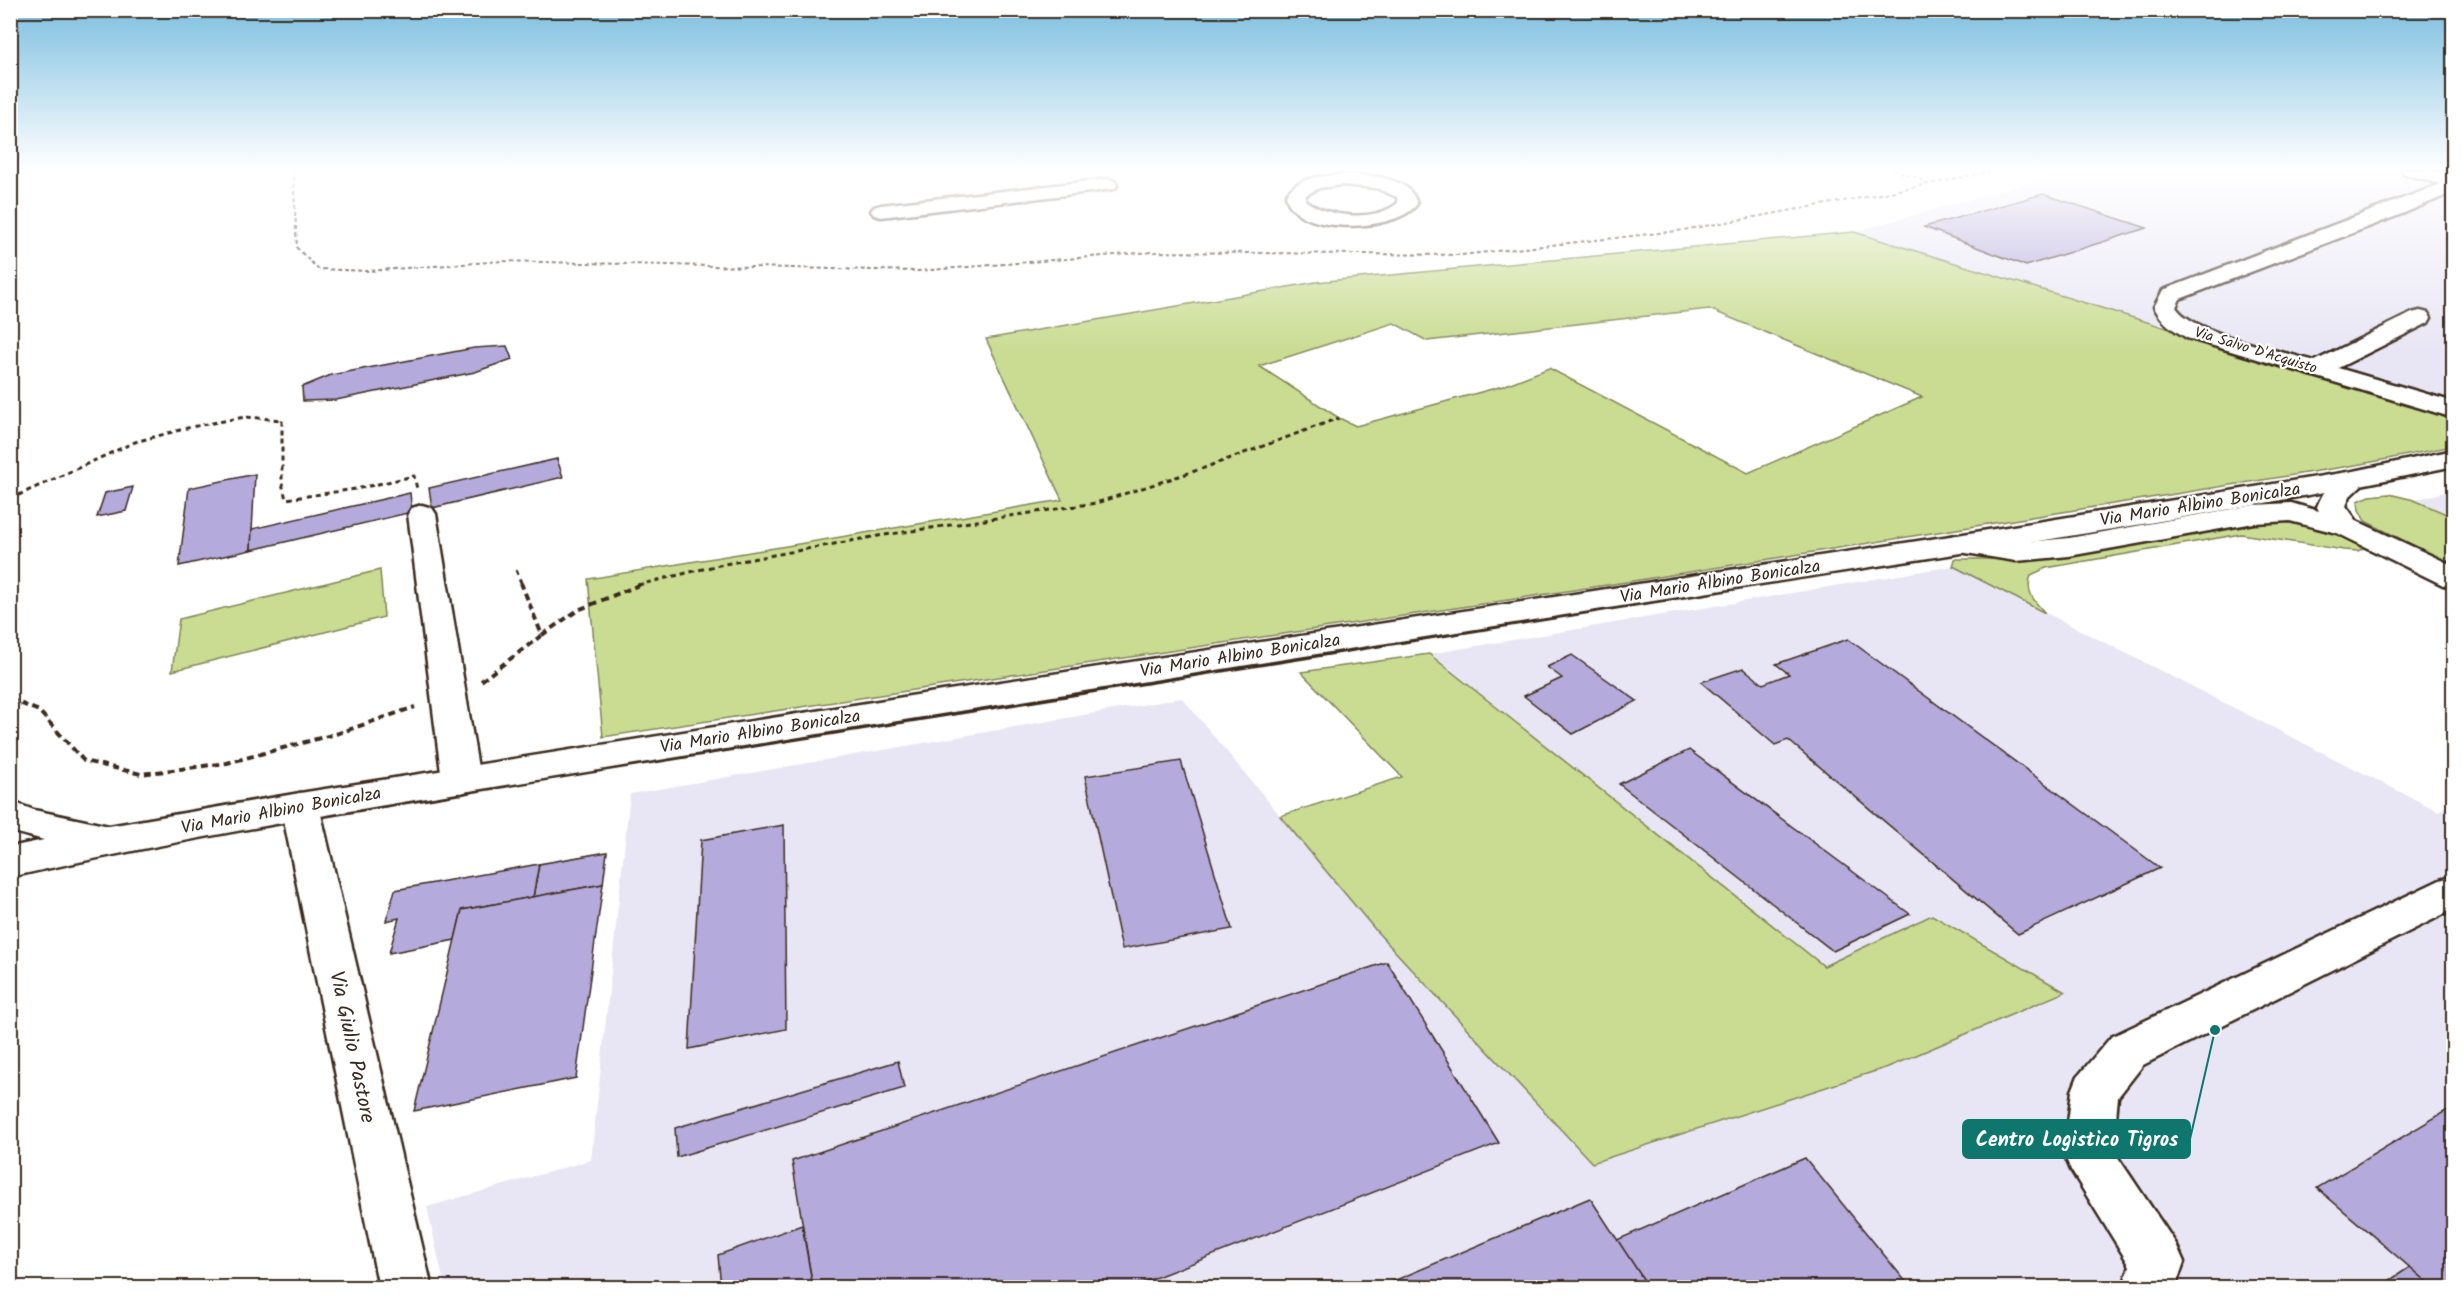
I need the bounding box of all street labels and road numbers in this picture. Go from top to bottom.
street label: Via Salvo D'Acquisto [2191,321,2320,381]
street label: Via Mario Albino Bonicalza [2098,475,2303,536]
street label: Via Mario Albino Bonicalza [1618,552,1823,613]
street label: Via Mario Albino Bonicalza [1138,626,1343,687]
street label: Via Mario Albino Bonicalza [658,702,863,763]
street label: Via Mario Albino Bonicalza [179,780,384,843]
street label: Via Giulio Pastore [319,968,384,1127]

